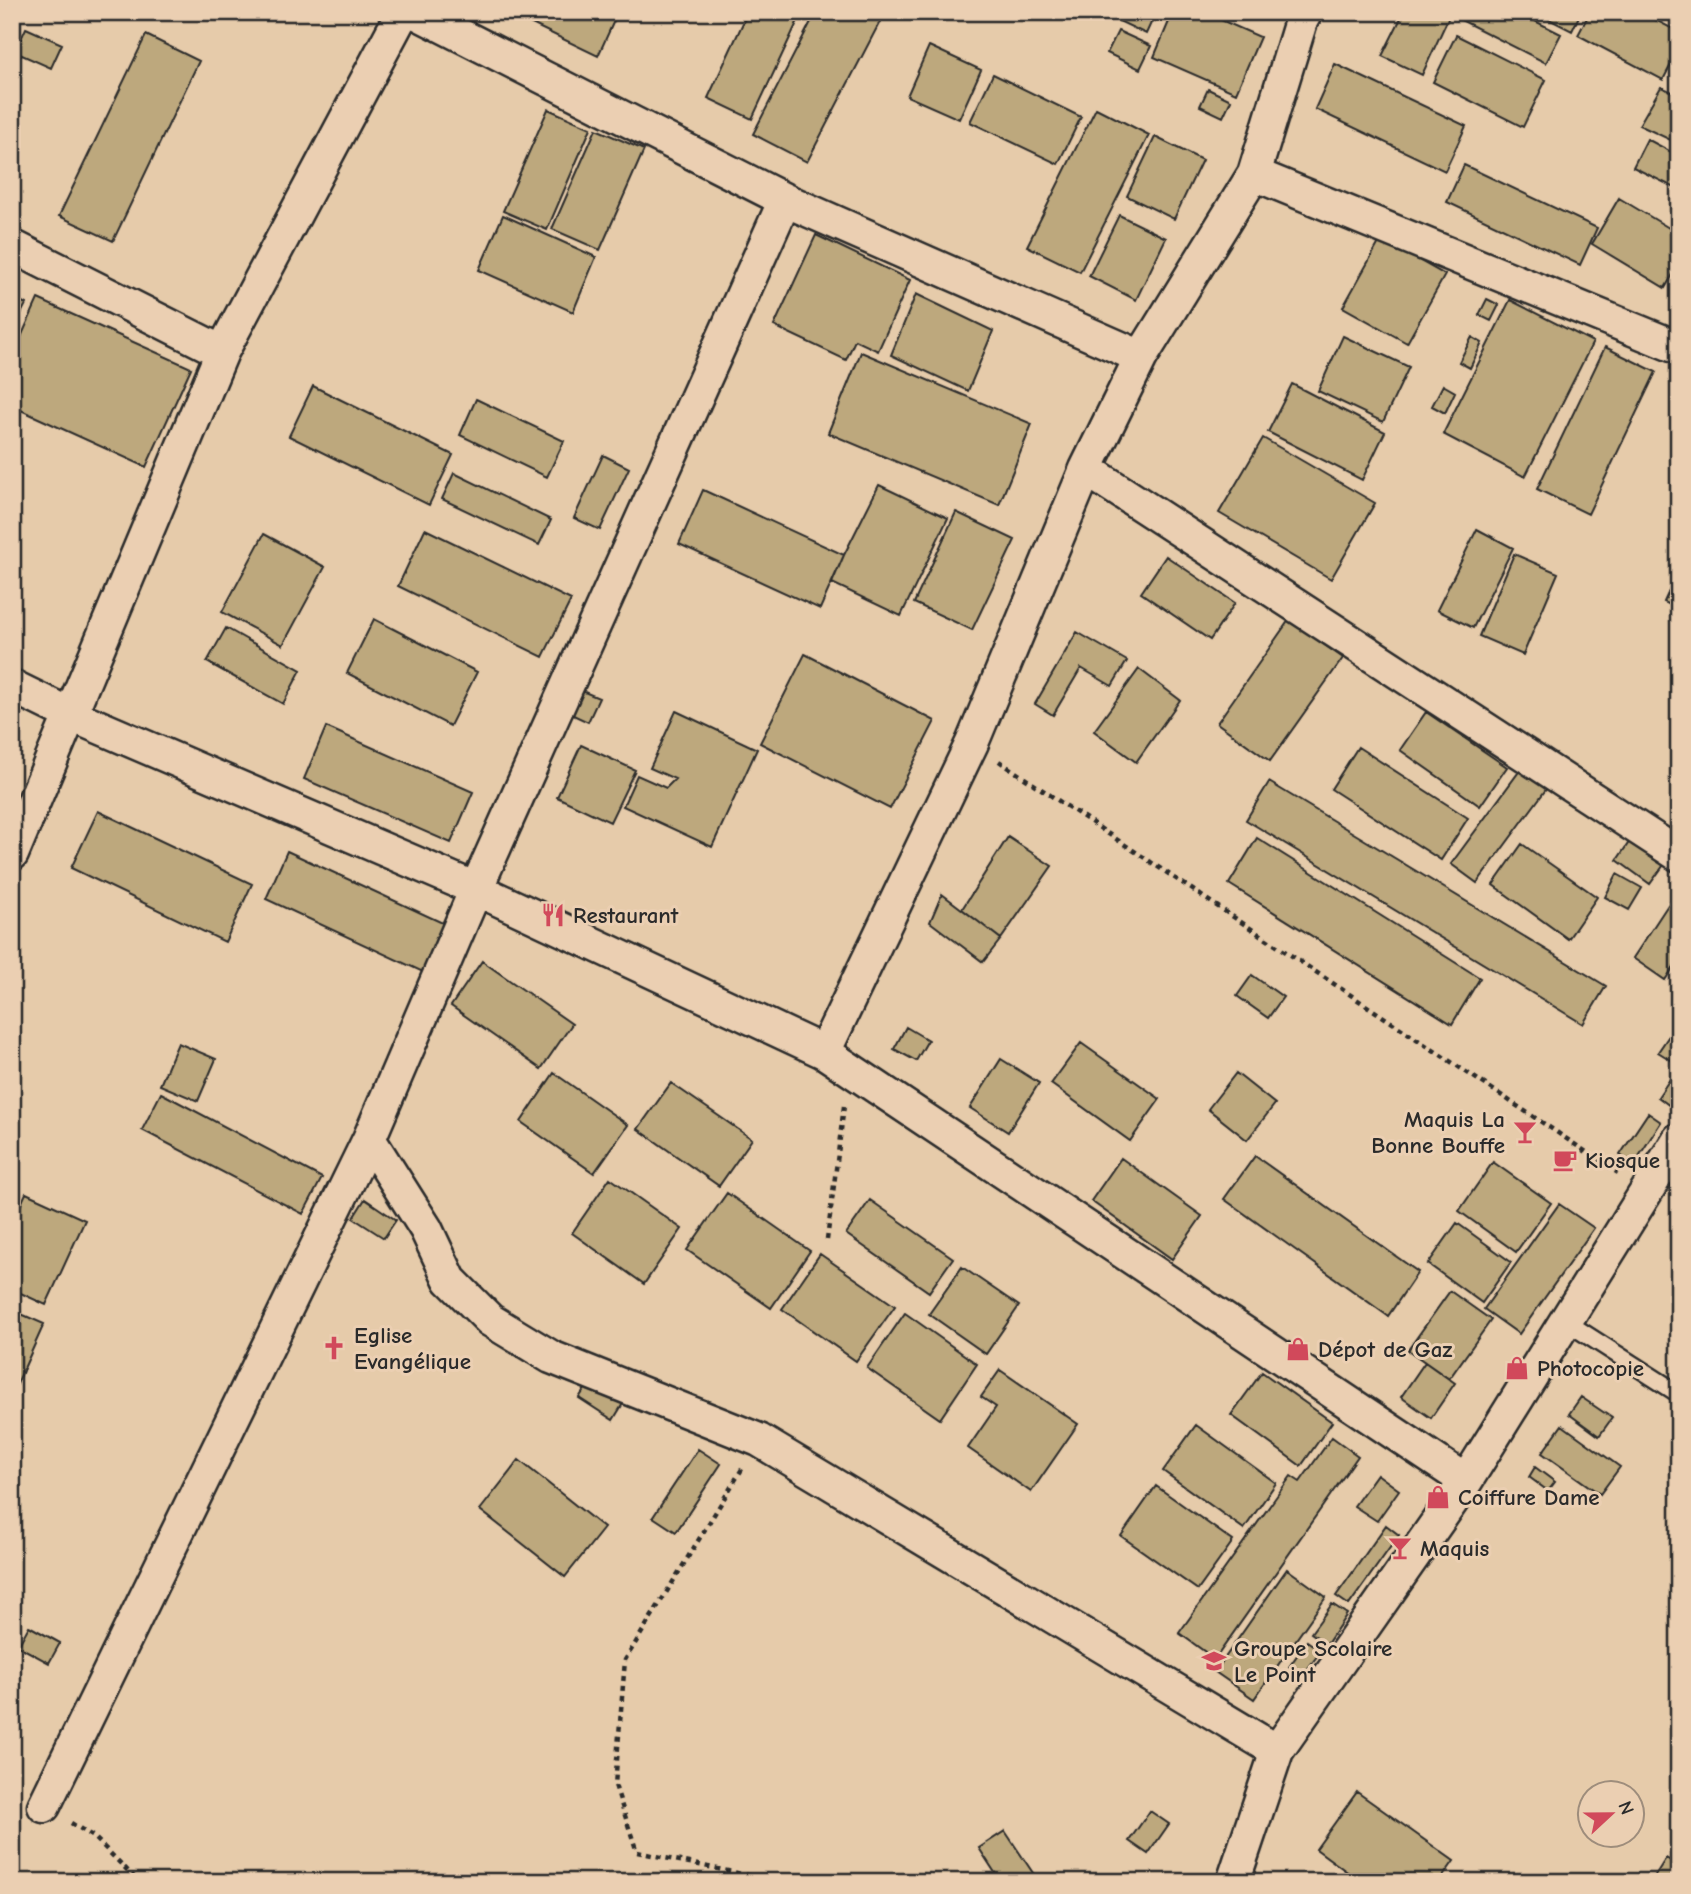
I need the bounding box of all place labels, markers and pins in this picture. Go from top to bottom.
restaurant icon: Restaurant [539,901,567,929]
place label: Restaurant [573,902,679,929]
place label: Maquis La Bonne Bouffe [1371,1106,1505,1159]
bar icon: Maquis La Bonne Bouffe [1511,1118,1539,1146]
cafe icon: Kiosque [1551,1146,1579,1174]
place label: Kiosque [1585,1147,1660,1174]
place label: Eglise Evangélique [354,1322,471,1375]
church icon: Eglise Evangélique [320,1334,348,1362]
shop icon: Dépot de Gaz [1284,1335,1312,1363]
place label: Dépot de Gaz [1318,1336,1453,1363]
shop icon: Photocopie [1503,1354,1531,1382]
place label: Photocopie [1537,1355,1644,1382]
shop icon: Coiffure Dame [1424,1483,1452,1511]
place label: Coiffure Dame [1458,1484,1600,1511]
bar icon: Maquis [1386,1534,1414,1562]
place label: Maquis [1420,1535,1489,1562]
place label: Groupe Scolaire Le Point [1234,1635,1392,1688]
school or university icon: Groupe Scolaire Le Point [1200,1647,1228,1675]

